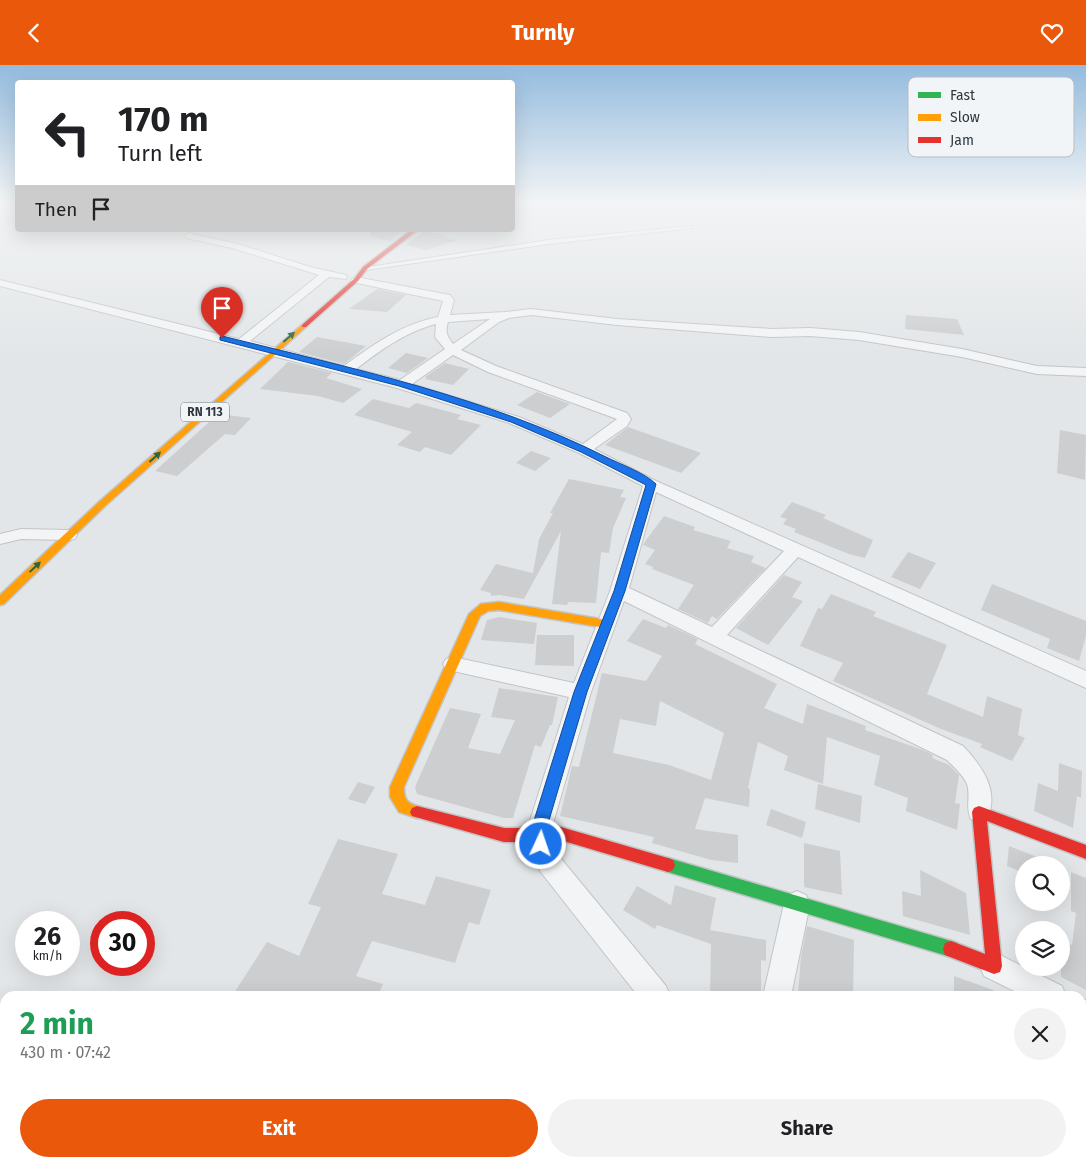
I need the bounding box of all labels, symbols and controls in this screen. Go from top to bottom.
icon: back [20,19,48,47]
text: Turnly [512,19,574,46]
icon: heart [1038,19,1066,47]
legend [908,77,1074,157]
text: Fast [950,87,976,104]
text: 170 m [118,98,209,140]
icon: left [35,100,100,165]
text: Slow [950,109,980,126]
text: Jam [950,132,974,149]
text: Turn left [118,140,202,167]
icon: arrive [87,195,115,223]
text: Then [35,198,77,221]
pin [201,287,243,338]
icon: arrive [208,294,236,322]
one-way arrow [283,332,296,343]
road number: RN 113 [181,403,229,422]
one-way arrow [148,451,160,463]
one-way arrow [29,561,41,573]
position arrow [514,817,566,869]
map controls [1015,856,1070,976]
button: search [1015,856,1070,911]
speed limit sign: 30 [90,911,155,976]
button: layers [1015,921,1070,976]
text: 26 [34,922,61,952]
text: km/h [33,949,62,963]
text: 2 min [20,1006,94,1042]
button: close [1014,1008,1066,1060]
text: 430 m · 07:42 [20,1043,111,1062]
button: Exit [20,1099,538,1157]
button: Share [548,1099,1066,1157]

